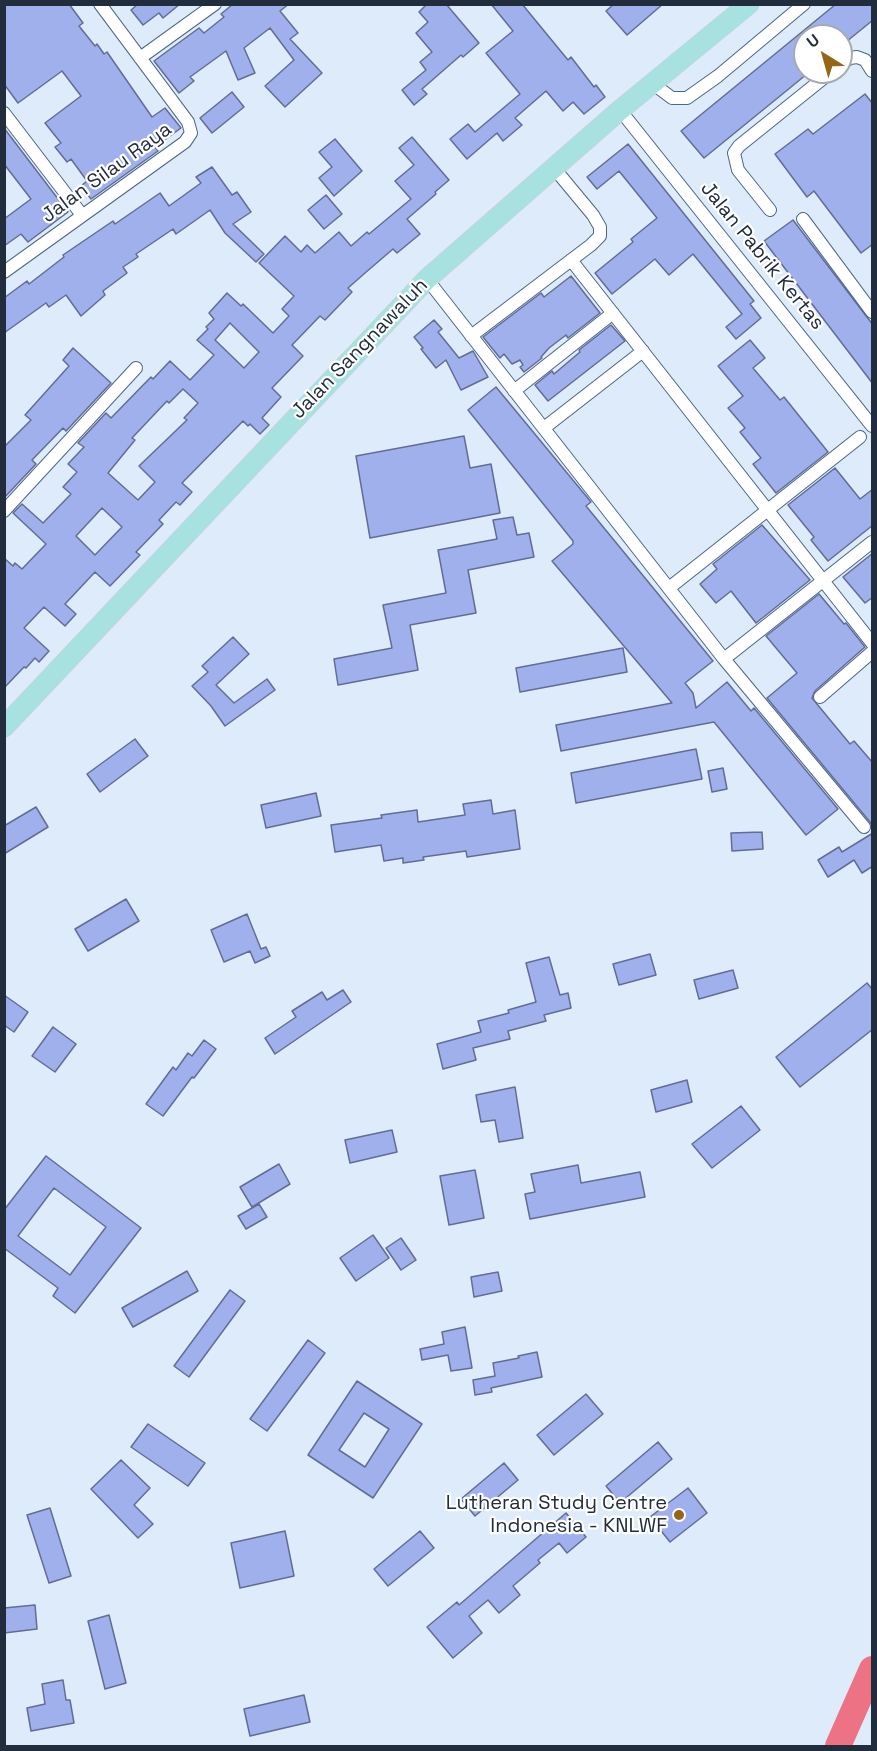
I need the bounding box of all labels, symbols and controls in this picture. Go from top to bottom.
north arrow [793,24,853,84]
text: U [802,29,824,52]
street label: Jalan Silau Raya [37,118,177,228]
street label: Jalan Pabrik Kertas [695,177,829,335]
street label: Jalan Sangnawaluh [287,274,433,424]
place label: Lutheran Study Centre Indonesia - KNLWF [446,1492,667,1539]
marker: Lutheran Study Centre Indonesia - KNLWF [672,1508,686,1522]

